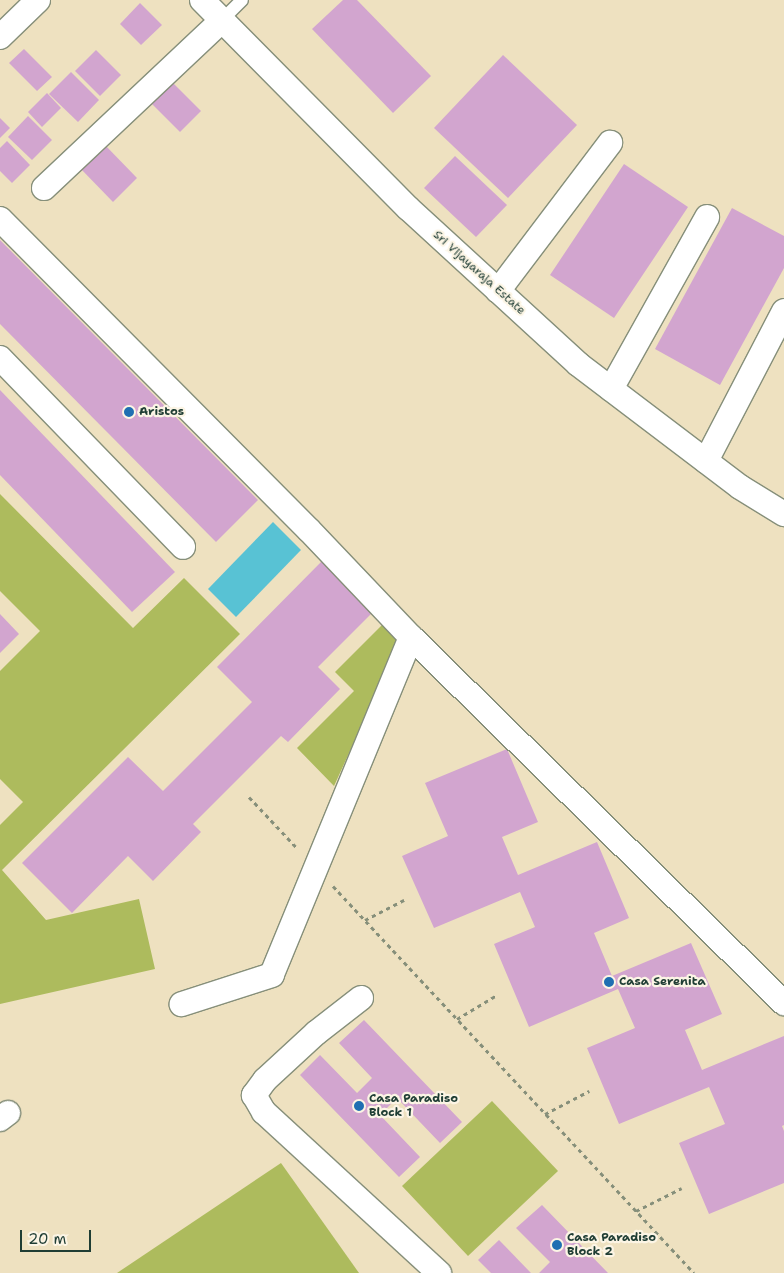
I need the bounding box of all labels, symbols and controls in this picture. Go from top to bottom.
street label: Sri Vijayaraja Estate [430,228,528,318]
place label: Aristos [139,405,184,419]
marker: Aristos [123,406,135,418]
place label: Casa Serenita [619,975,706,989]
marker: Casa Serenita [603,976,615,988]
place label: Casa Paradiso Block 1 [369,1092,458,1120]
marker: Casa Paradiso Block 1 [353,1100,365,1112]
scale bar [22,1220,94,1252]
text: 20 m [28,1229,67,1249]
place label: Casa Paradiso Block 2 [567,1231,656,1259]
marker: Casa Paradiso Block 2 [551,1239,563,1251]

